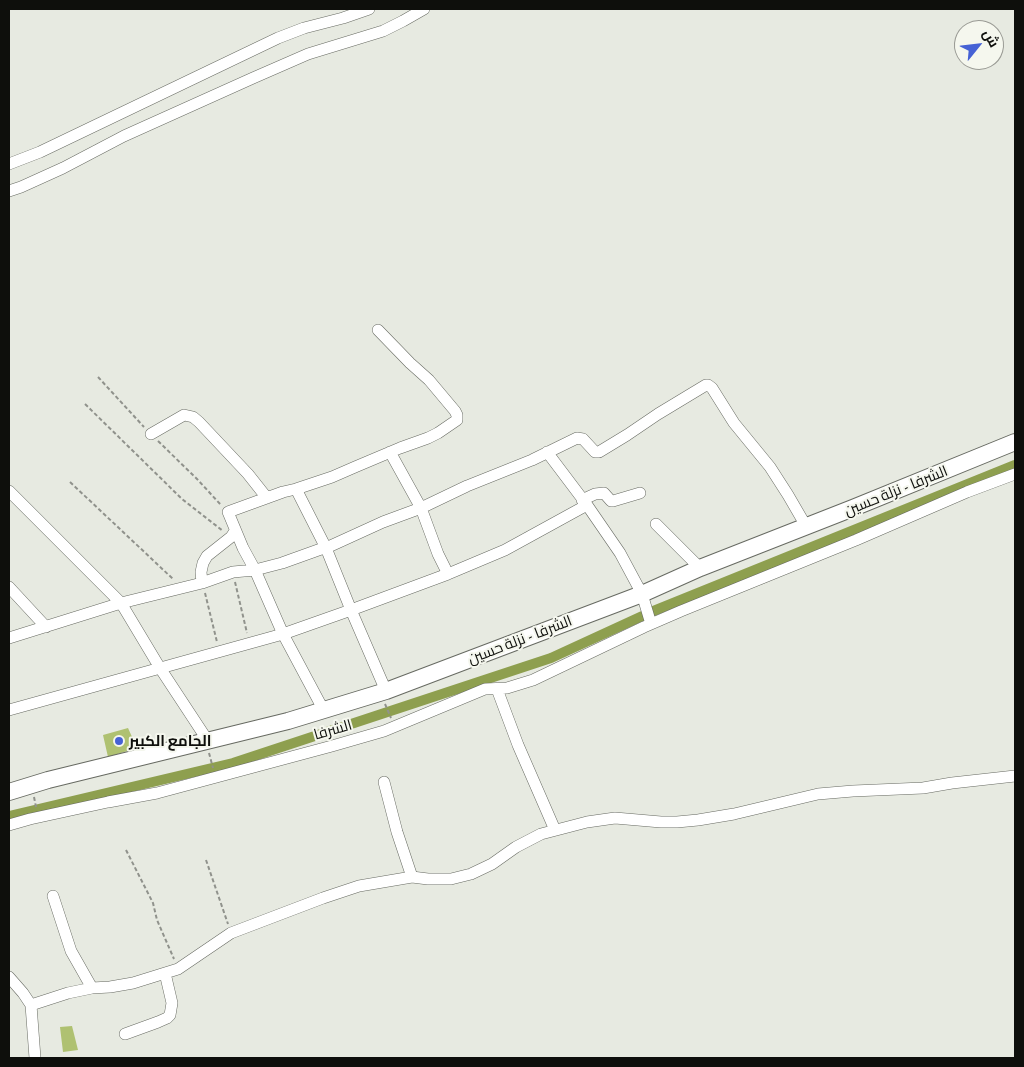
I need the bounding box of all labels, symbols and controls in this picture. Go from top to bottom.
north arrow [954,20,1004,70]
text: ش [980,26,1003,50]
street label: الشرفا - نزلة حسين [842,462,950,520]
street label: الشرفا - نزلة حسين [465,612,575,668]
street label: الشرفا [312,716,354,744]
place label: الجامع الكبير [129,732,212,750]
marker: الجامع الكبير [113,735,125,747]

